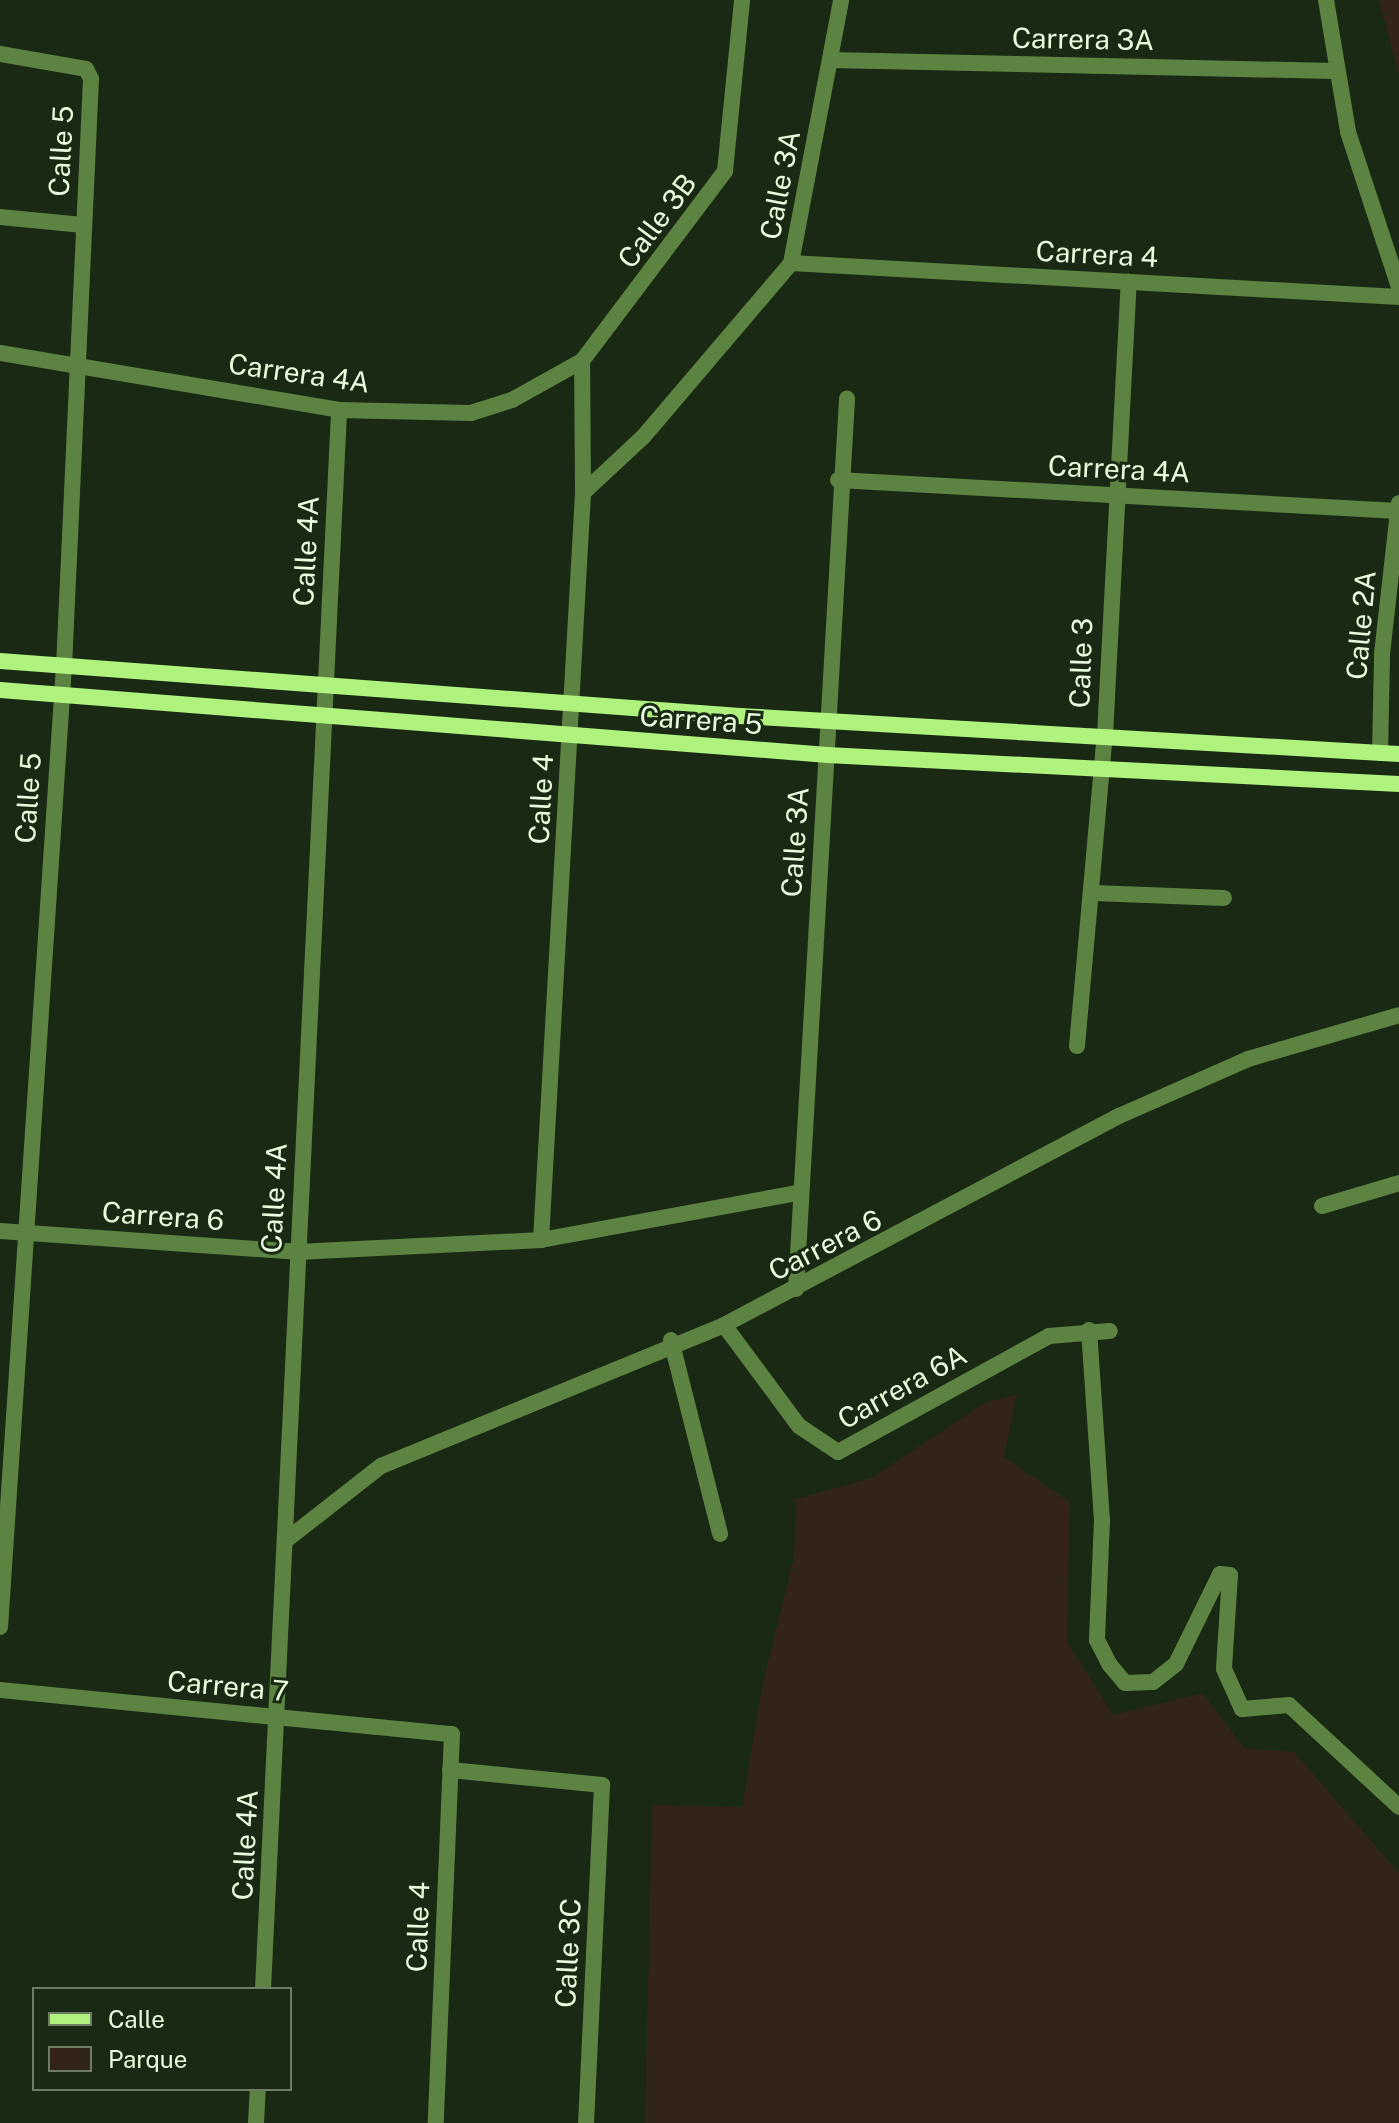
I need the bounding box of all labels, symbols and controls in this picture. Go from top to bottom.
street label: Carrera 3A [1012,21,1154,57]
street label: Calle 5 [42,105,80,197]
street label: Calle 3A [753,128,807,242]
street label: Calle 3B [611,167,703,275]
street label: Carrera 4 [1035,234,1159,274]
street label: Carrera 4A [226,346,372,400]
street label: Carrera 4A [1047,448,1191,490]
street label: Calle 4A [286,495,326,607]
street label: Calle 2A [1339,569,1383,681]
street label: Calle 3 [1063,617,1099,709]
street label: Carrera 5 [639,699,763,741]
street label: Calle 5 [8,751,48,845]
street label: Calle 4 [522,753,560,845]
street label: Calle 3A [774,786,816,898]
street label: Calle 4A [254,1142,294,1254]
street label: Carrera 6 [101,1195,225,1237]
street label: Carrera 6 [763,1202,887,1288]
street label: Carrera 6A [832,1338,972,1436]
street label: Carrera 7 [166,1664,290,1708]
street label: Calle 4A [225,1789,265,1901]
street label: Calle 4 [400,1881,436,1973]
street label: Calle 3C [548,1897,588,2009]
legend [32,1987,292,2091]
text: Calle [108,2005,165,2033]
text: Parque [108,2045,187,2073]

